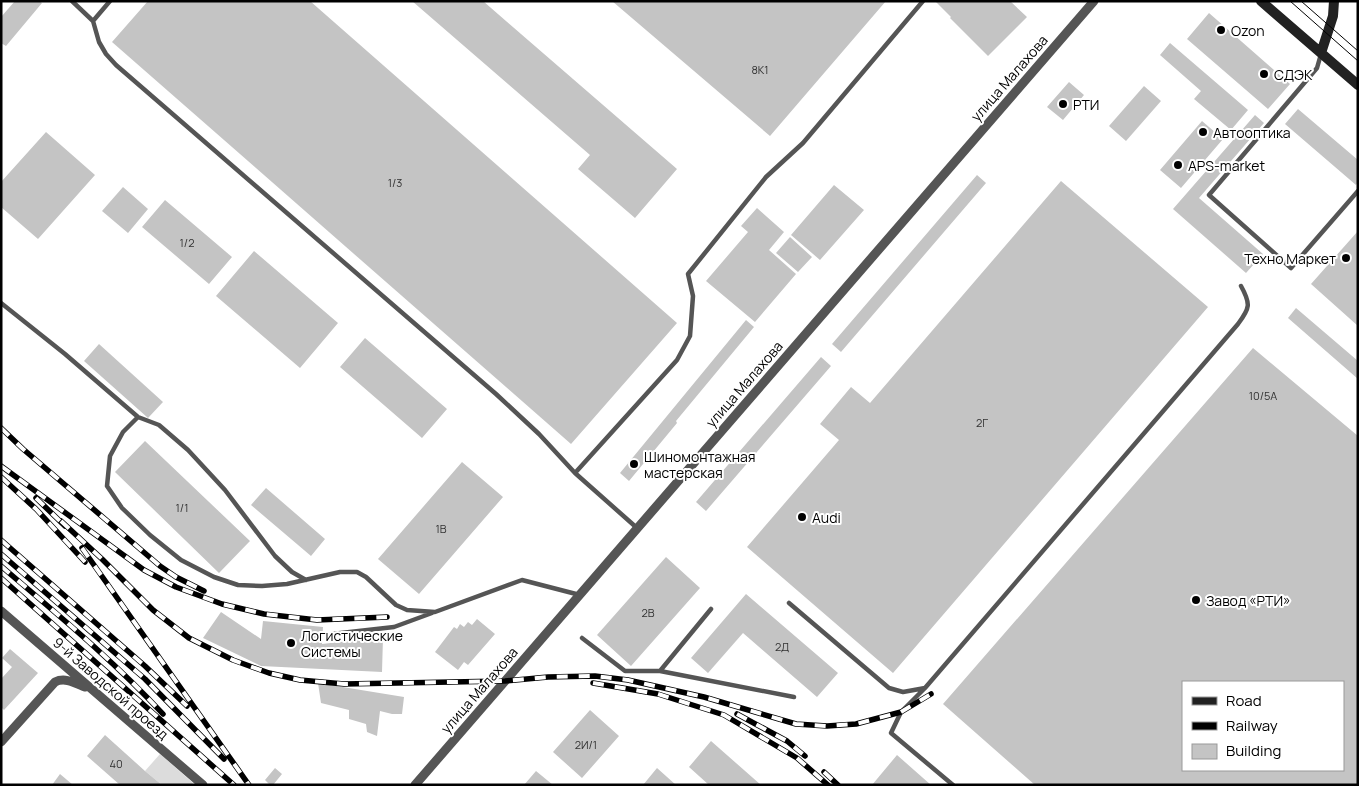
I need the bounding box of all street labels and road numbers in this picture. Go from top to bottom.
street label: улица Малахова [966,31,1052,125]
street label: улица Малахова [701,337,787,431]
street label: 9-й Заводской проезд [49,633,173,743]
street label: улица Малахова [436,643,522,737]

